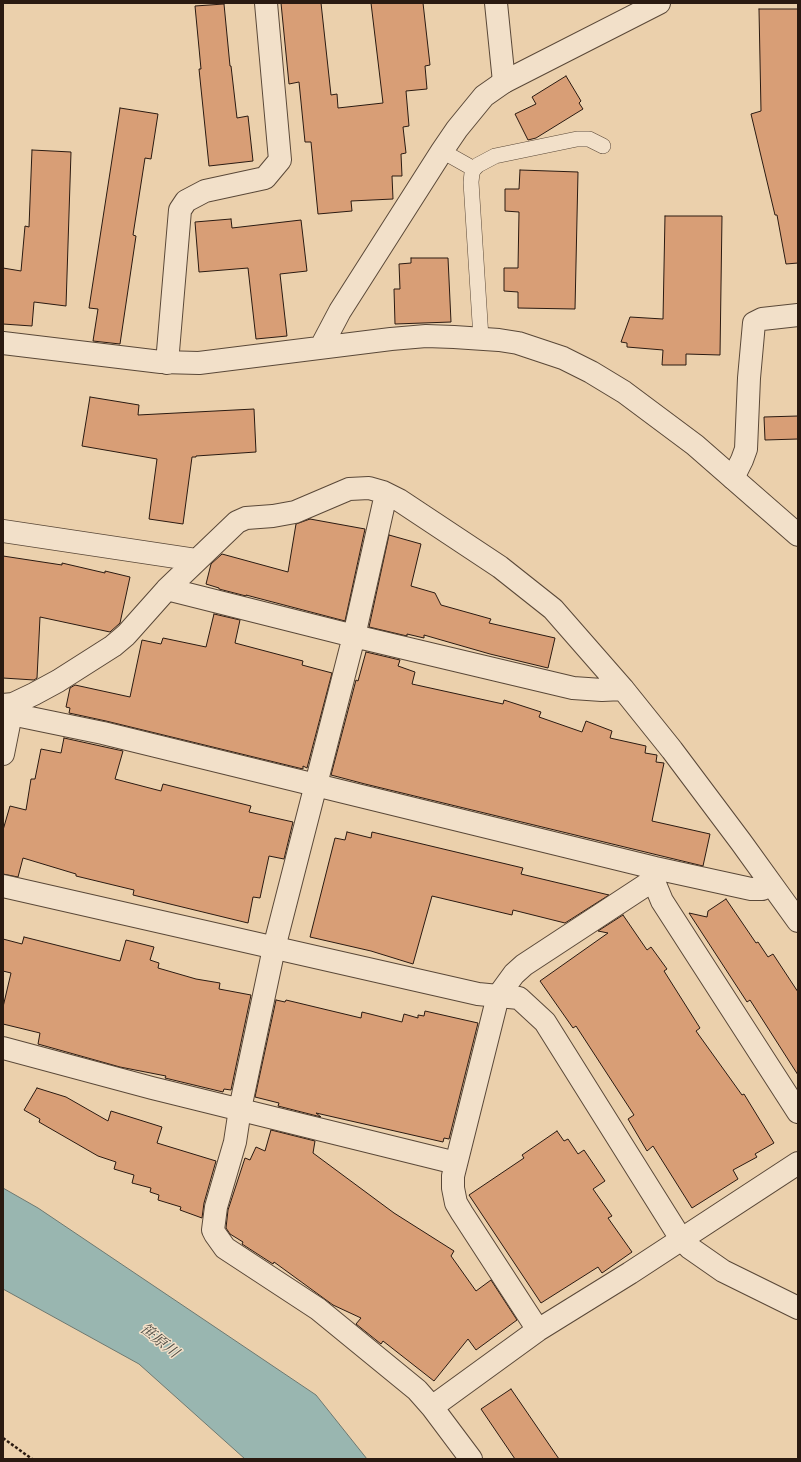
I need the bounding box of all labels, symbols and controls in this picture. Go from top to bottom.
water label: 笹原川 [136,1320,182,1362]

